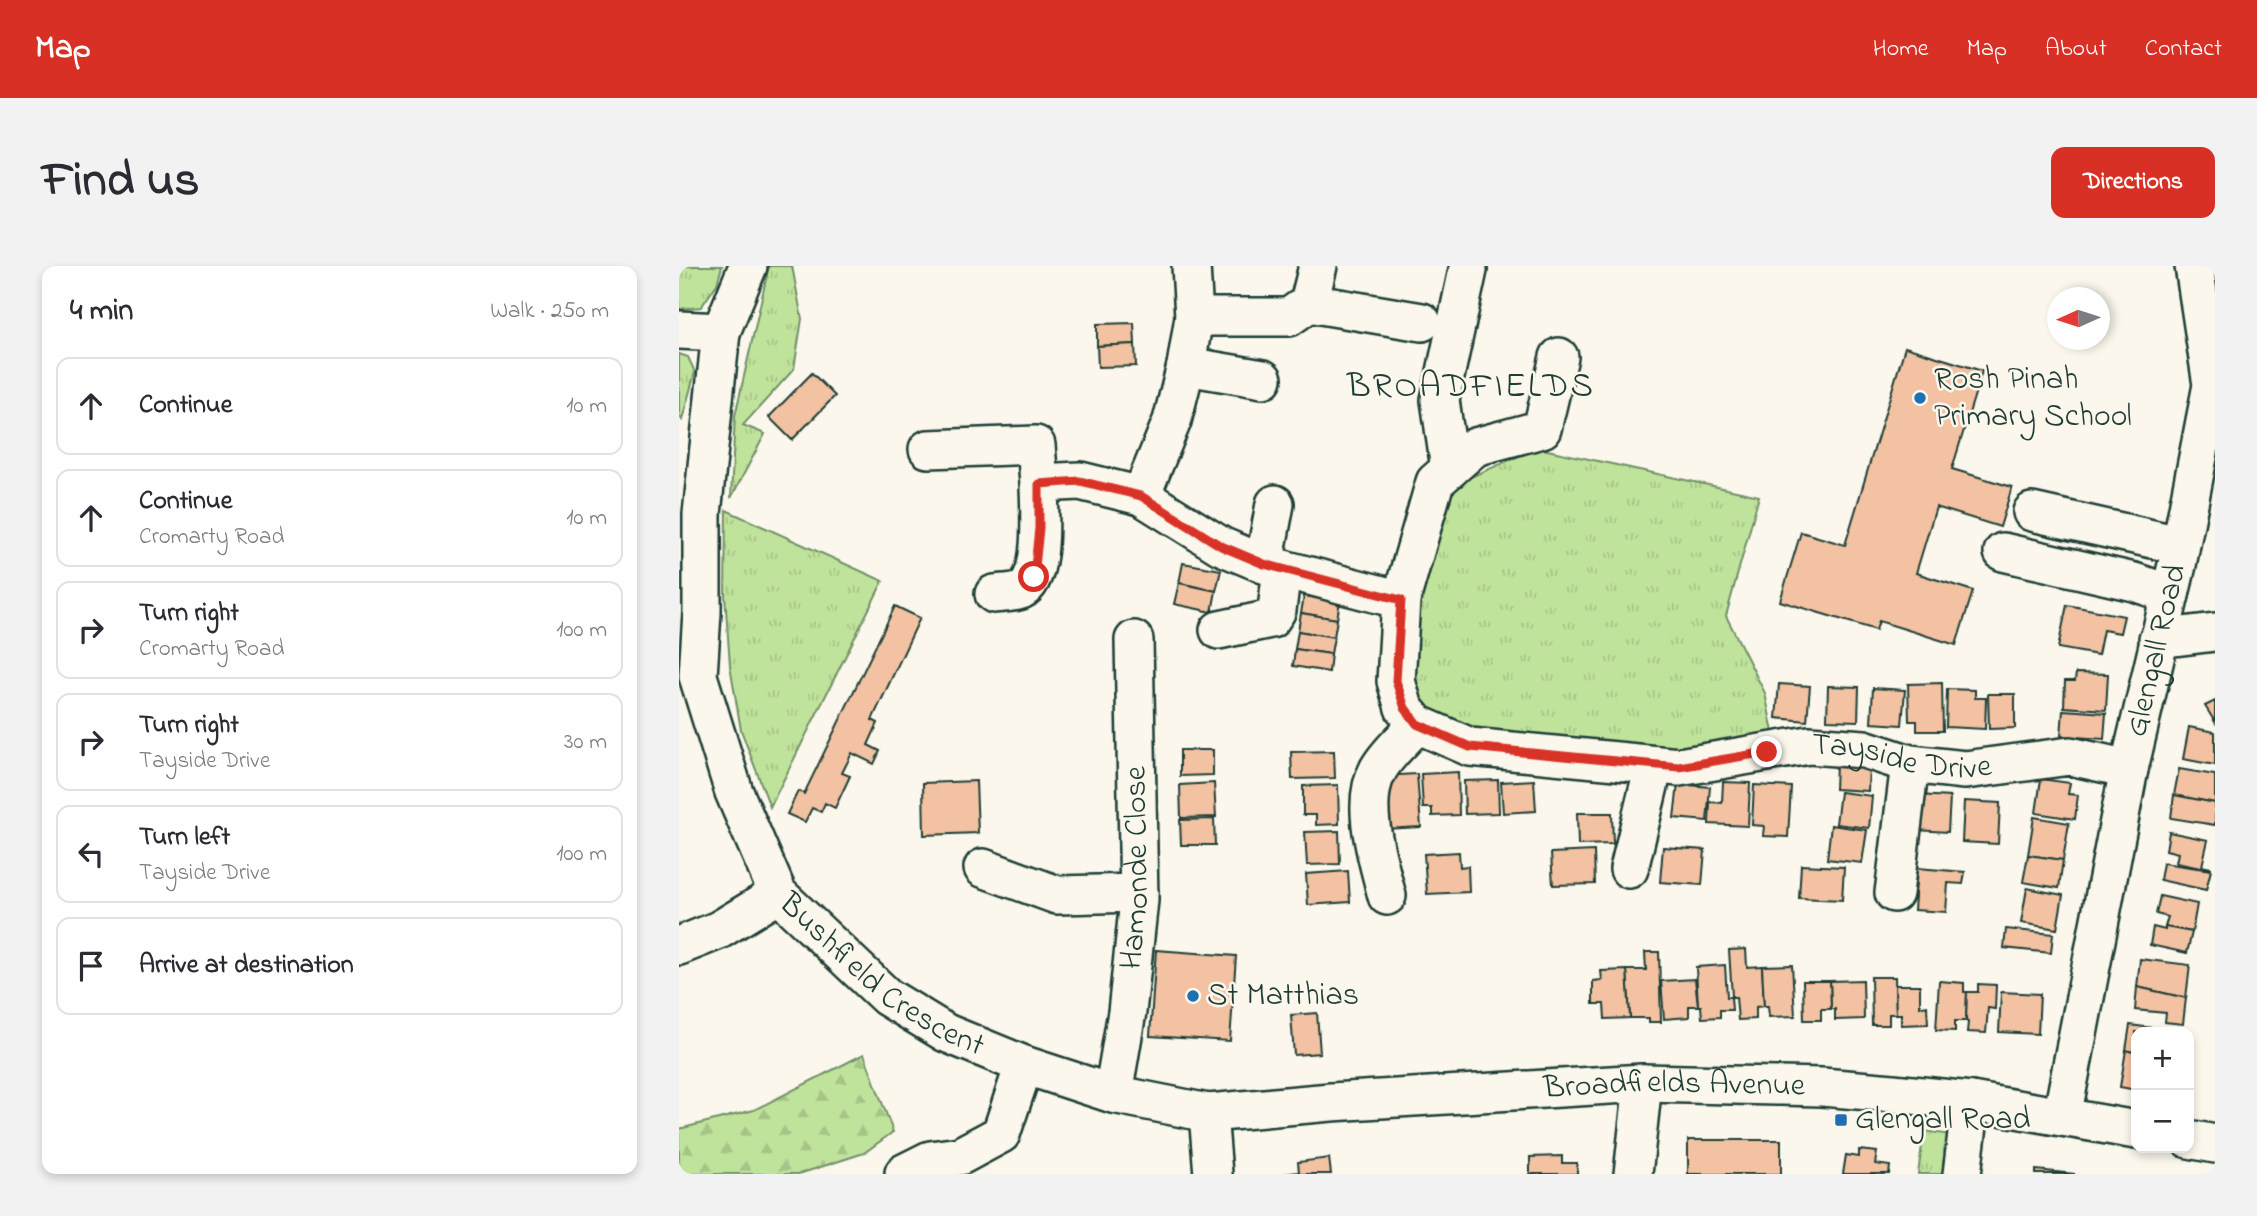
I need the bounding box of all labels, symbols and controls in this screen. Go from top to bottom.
text: Map [35,25,91,73]
text: Home [1873,32,1929,67]
text: Map [1967,32,2007,67]
text: About [2045,32,2107,67]
text: Contact [2145,32,2222,67]
text: Find us [42,146,199,218]
button: Directions [2051,147,2215,218]
north arrow [2047,287,2110,350]
text: 4 min [70,290,133,334]
text: Walk · 250 m [490,295,609,328]
place label: Rosh Pinah Primary School [1934,357,2132,441]
district label: BROADFIELDS [1346,362,1595,413]
icon: ahead [72,387,110,425]
text: Continue [139,387,232,425]
text: 10 m [566,390,607,423]
marker: Rosh Pinah Primary School [1912,390,1928,406]
text: Continue [139,483,232,521]
icon: ahead [72,499,110,537]
text: 10 m [566,502,607,535]
text: Cromarty Road [139,521,284,554]
street label: Glengall Road [2114,560,2200,742]
route start [1018,561,1049,592]
text: Turn right [139,595,239,633]
icon: right [72,611,110,649]
text: 100 m [556,614,607,647]
text: Cromarty Road [139,633,284,666]
text: Turn right [139,707,239,745]
street label: Tayside Drive [1810,722,1995,793]
icon: right [72,723,110,761]
text: 30 m [564,726,607,759]
route end [1751,736,1782,767]
text: Tayside Drive [139,745,270,778]
street label: Hamonde Close [1108,765,1163,972]
text: Turn left [139,819,230,857]
icon: left [72,835,110,873]
text: 100 m [556,838,607,871]
text: Tayside Drive [139,857,270,890]
street label: Bushfield Crescent [767,881,992,1070]
icon: arrive [72,947,110,985]
text: Arrive at destination [139,947,354,985]
place label: St Matthias [1207,973,1359,1020]
marker: St Matthias [1185,988,1201,1004]
map controls [2131,1027,2194,1153]
button: + [2131,1027,2194,1090]
street label: Broadfields Avenue [1541,1059,1806,1113]
button: − [2131,1090,2194,1153]
place label: Glengall Road [1855,1097,2031,1144]
marker: Glengall Road [1833,1112,1849,1128]

